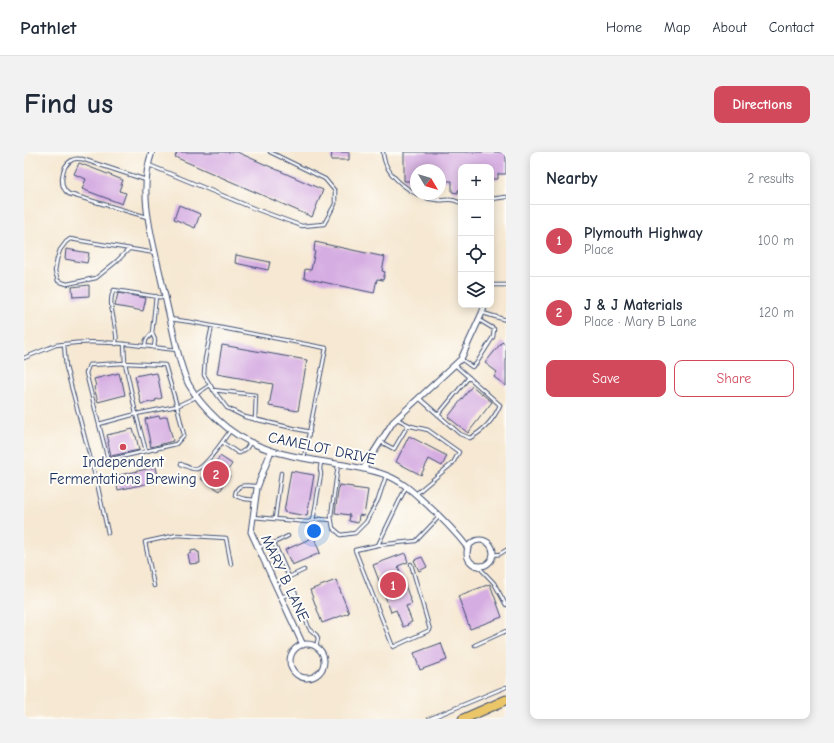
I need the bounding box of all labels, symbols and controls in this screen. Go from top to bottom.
text: Pathlet [20,17,76,39]
text: Home [606,19,642,36]
text: Map [664,19,690,36]
text: About [712,19,747,36]
text: Contact [769,19,814,36]
button: Directions [714,86,810,123]
text: Find us [24,88,113,120]
north arrow [410,164,446,200]
map controls [458,164,494,308]
button: + [458,164,494,200]
text: Nearby [546,169,597,188]
text: 2 results [747,171,794,186]
button: − [458,200,494,236]
text: Plymouth Highway [584,224,703,242]
text: 1 [556,233,562,248]
text: 100 m [758,233,794,248]
button: locate [458,236,494,272]
text: Place [584,242,614,257]
button: layers [458,272,494,308]
text: J & J Materials [584,296,682,314]
text: 2 [556,305,562,320]
text: 120 m [759,305,794,320]
text: Place · Mary B Lane [584,314,697,329]
button: Save [546,360,666,397]
button: Share [674,360,794,397]
street label: CAMELOT DRIVE [266,428,378,468]
marker: Independent Fermentations Brewing [118,442,128,452]
place label: Independent Fermentations Brewing [49,453,197,488]
pin: 2 [203,459,229,489]
your location [304,521,324,541]
street label: MARY B LANE [257,532,313,624]
pin: 1 [380,570,406,600]

